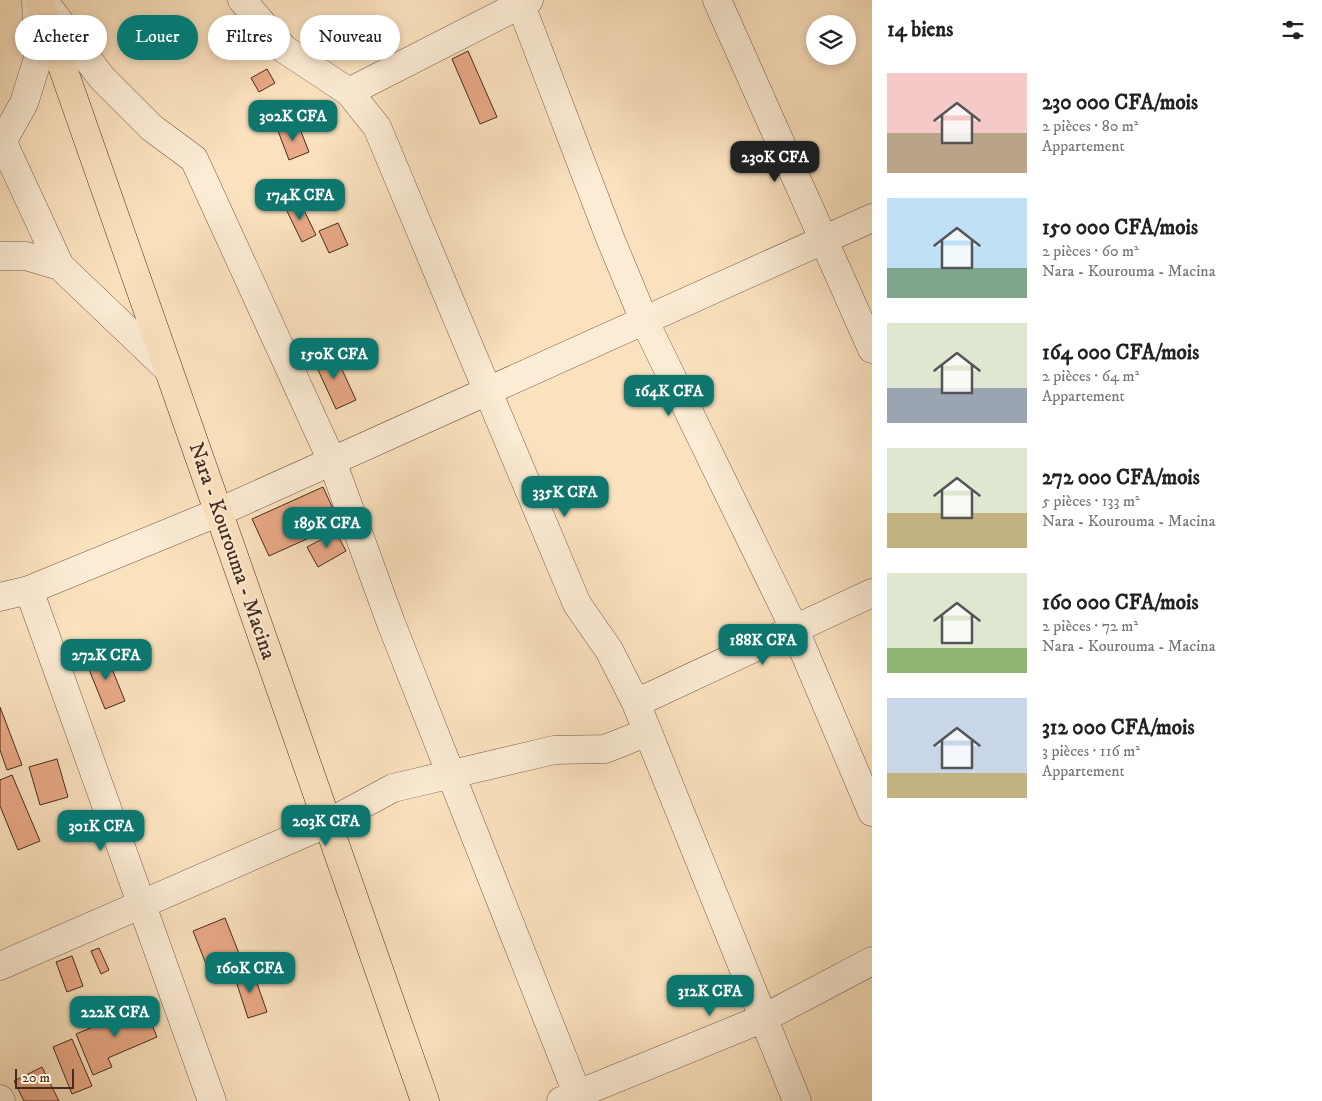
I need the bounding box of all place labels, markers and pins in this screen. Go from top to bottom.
pin: 302K CFA [241,100,345,142]
pin: 230K CFA [723,140,827,183]
pin: 174K CFA [248,178,352,221]
pin: 150K CFA [282,338,386,380]
pin: 164K CFA [617,374,721,417]
pin: 335K CFA [513,476,617,518]
pin: 189K CFA [275,506,379,549]
pin: 188K CFA [711,624,815,666]
pin: 272K CFA [54,638,158,681]
pin: 203K CFA [274,804,378,847]
pin: 301K CFA [49,810,153,852]
pin: 160K CFA [198,952,302,994]
pin: 312K CFA [658,974,762,1017]
pin: 222K CFA [63,996,167,1038]

